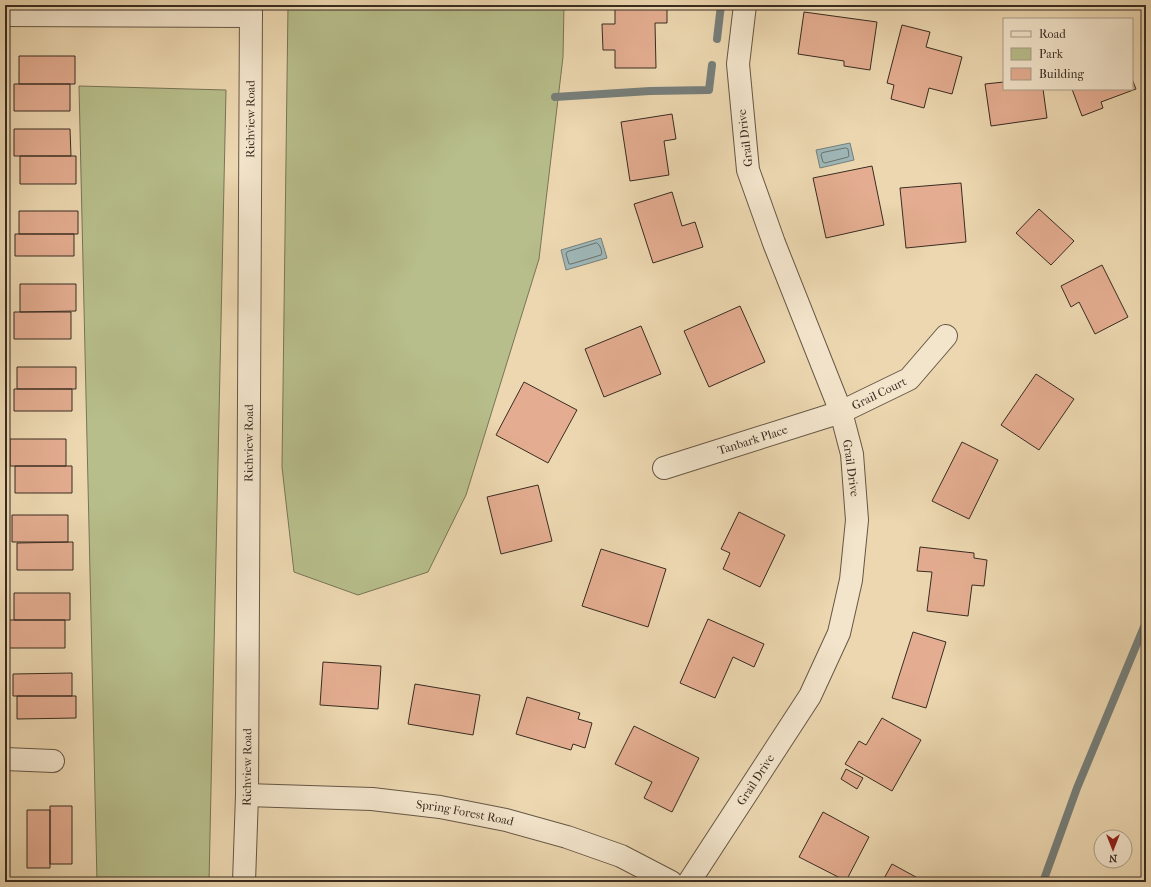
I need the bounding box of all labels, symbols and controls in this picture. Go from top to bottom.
legend [1003,18,1133,90]
text: Road [1039,27,1066,41]
text: Park [1039,47,1064,61]
text: Building [1039,67,1084,81]
street label: Richview Road [243,80,258,158]
street label: Grail Drive [735,108,755,168]
street label: Grail Court [850,374,909,413]
street label: Richview Road [242,404,256,482]
street label: Tanbark Place [716,422,789,458]
street label: Grail Drive [840,438,862,498]
street label: Richview Road [240,728,254,806]
street label: Grail Drive [734,752,777,808]
street label: Spring Forest Road [415,797,516,829]
north arrow [1093,829,1133,869]
text: N [1108,852,1117,865]

